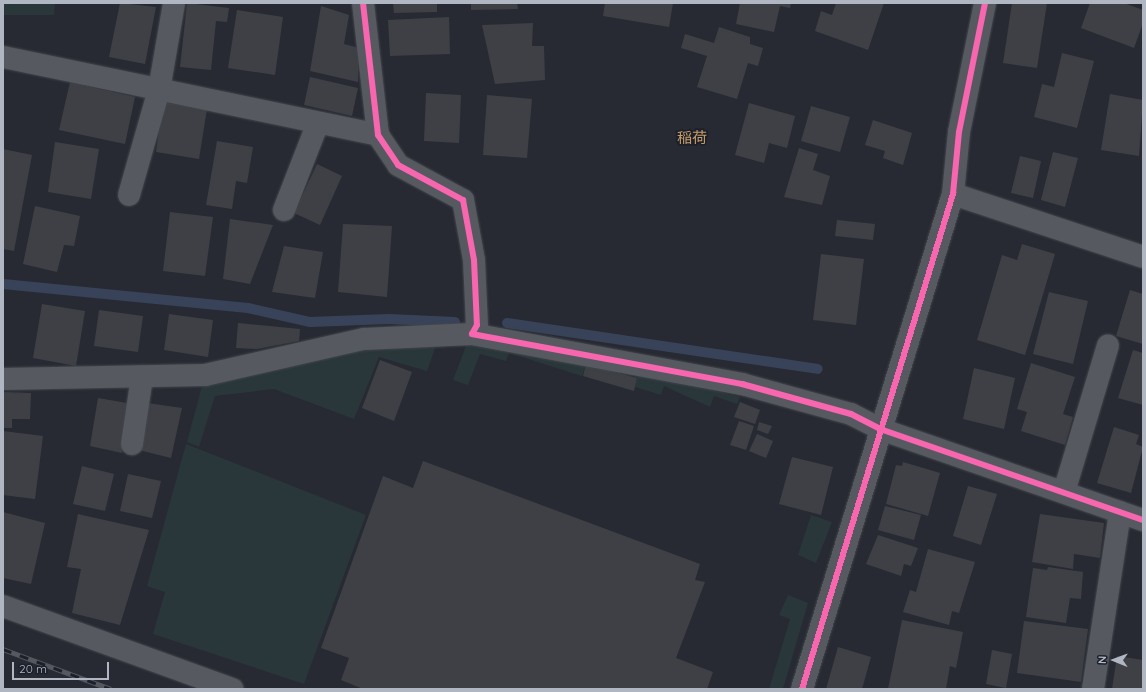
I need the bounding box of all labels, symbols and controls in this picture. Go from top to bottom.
district label: 稲荷 [677,129,707,147]
north arrow [1094,640,1134,680]
scale bar [14,654,111,680]
text: N [1095,656,1109,664]
text: 20 m [19,661,47,676]

